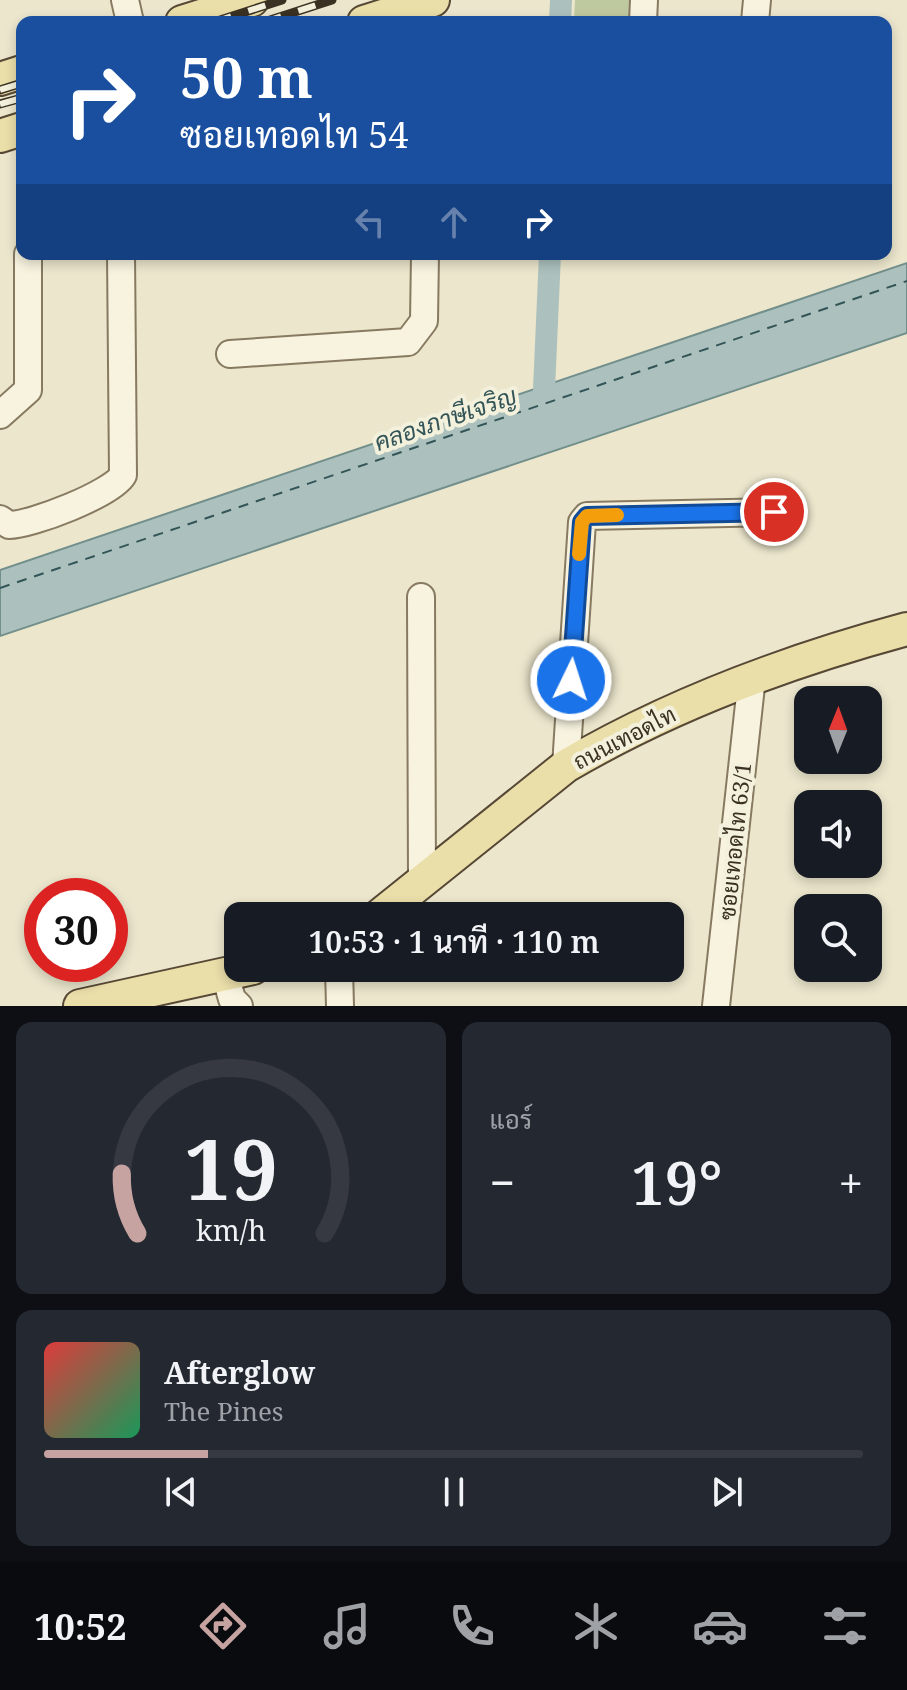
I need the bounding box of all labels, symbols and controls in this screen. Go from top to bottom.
text: 50 m [180,38,313,114]
icon: right [48,48,152,152]
text: ซอยเทอดไท 54 [180,110,408,159]
icon: left [348,200,392,244]
icon: ahead [432,200,476,244]
icon: right [516,200,560,244]
water label: คลองภาษีเจริญ [369,378,521,458]
pin [740,478,808,546]
icon: arrive [752,490,796,534]
position arrow [529,638,613,722]
north arrow [794,686,882,774]
map controls [794,686,882,982]
street label: ถนนเทอดไท [568,698,680,776]
street label: ซอยเทอดไท 63/1 [711,761,757,921]
button: sound [794,790,882,878]
speed limit sign: 30 [24,878,128,982]
button: search [794,894,882,982]
text: 10:53 · 1 นาที · 110 m [308,921,600,962]
text: แอร์ [490,1101,532,1137]
text: 19 [184,1111,278,1224]
text: 19° [631,1141,722,1223]
text: − [490,1152,515,1212]
text: + [838,1152,863,1212]
text: km/h [196,1210,266,1249]
text: Afterglow [164,1352,315,1393]
text: The Pines [164,1393,284,1429]
icon: previous [159,1470,203,1514]
icon: pause [432,1470,476,1514]
icon: next [705,1470,749,1514]
icon: directions [195,1598,251,1654]
icon: music [319,1598,375,1654]
icon: phone [444,1598,500,1654]
icon: climate [568,1598,624,1654]
icon: car [692,1598,748,1654]
icon: filters [817,1598,873,1654]
text: 10:52 [34,1602,127,1651]

